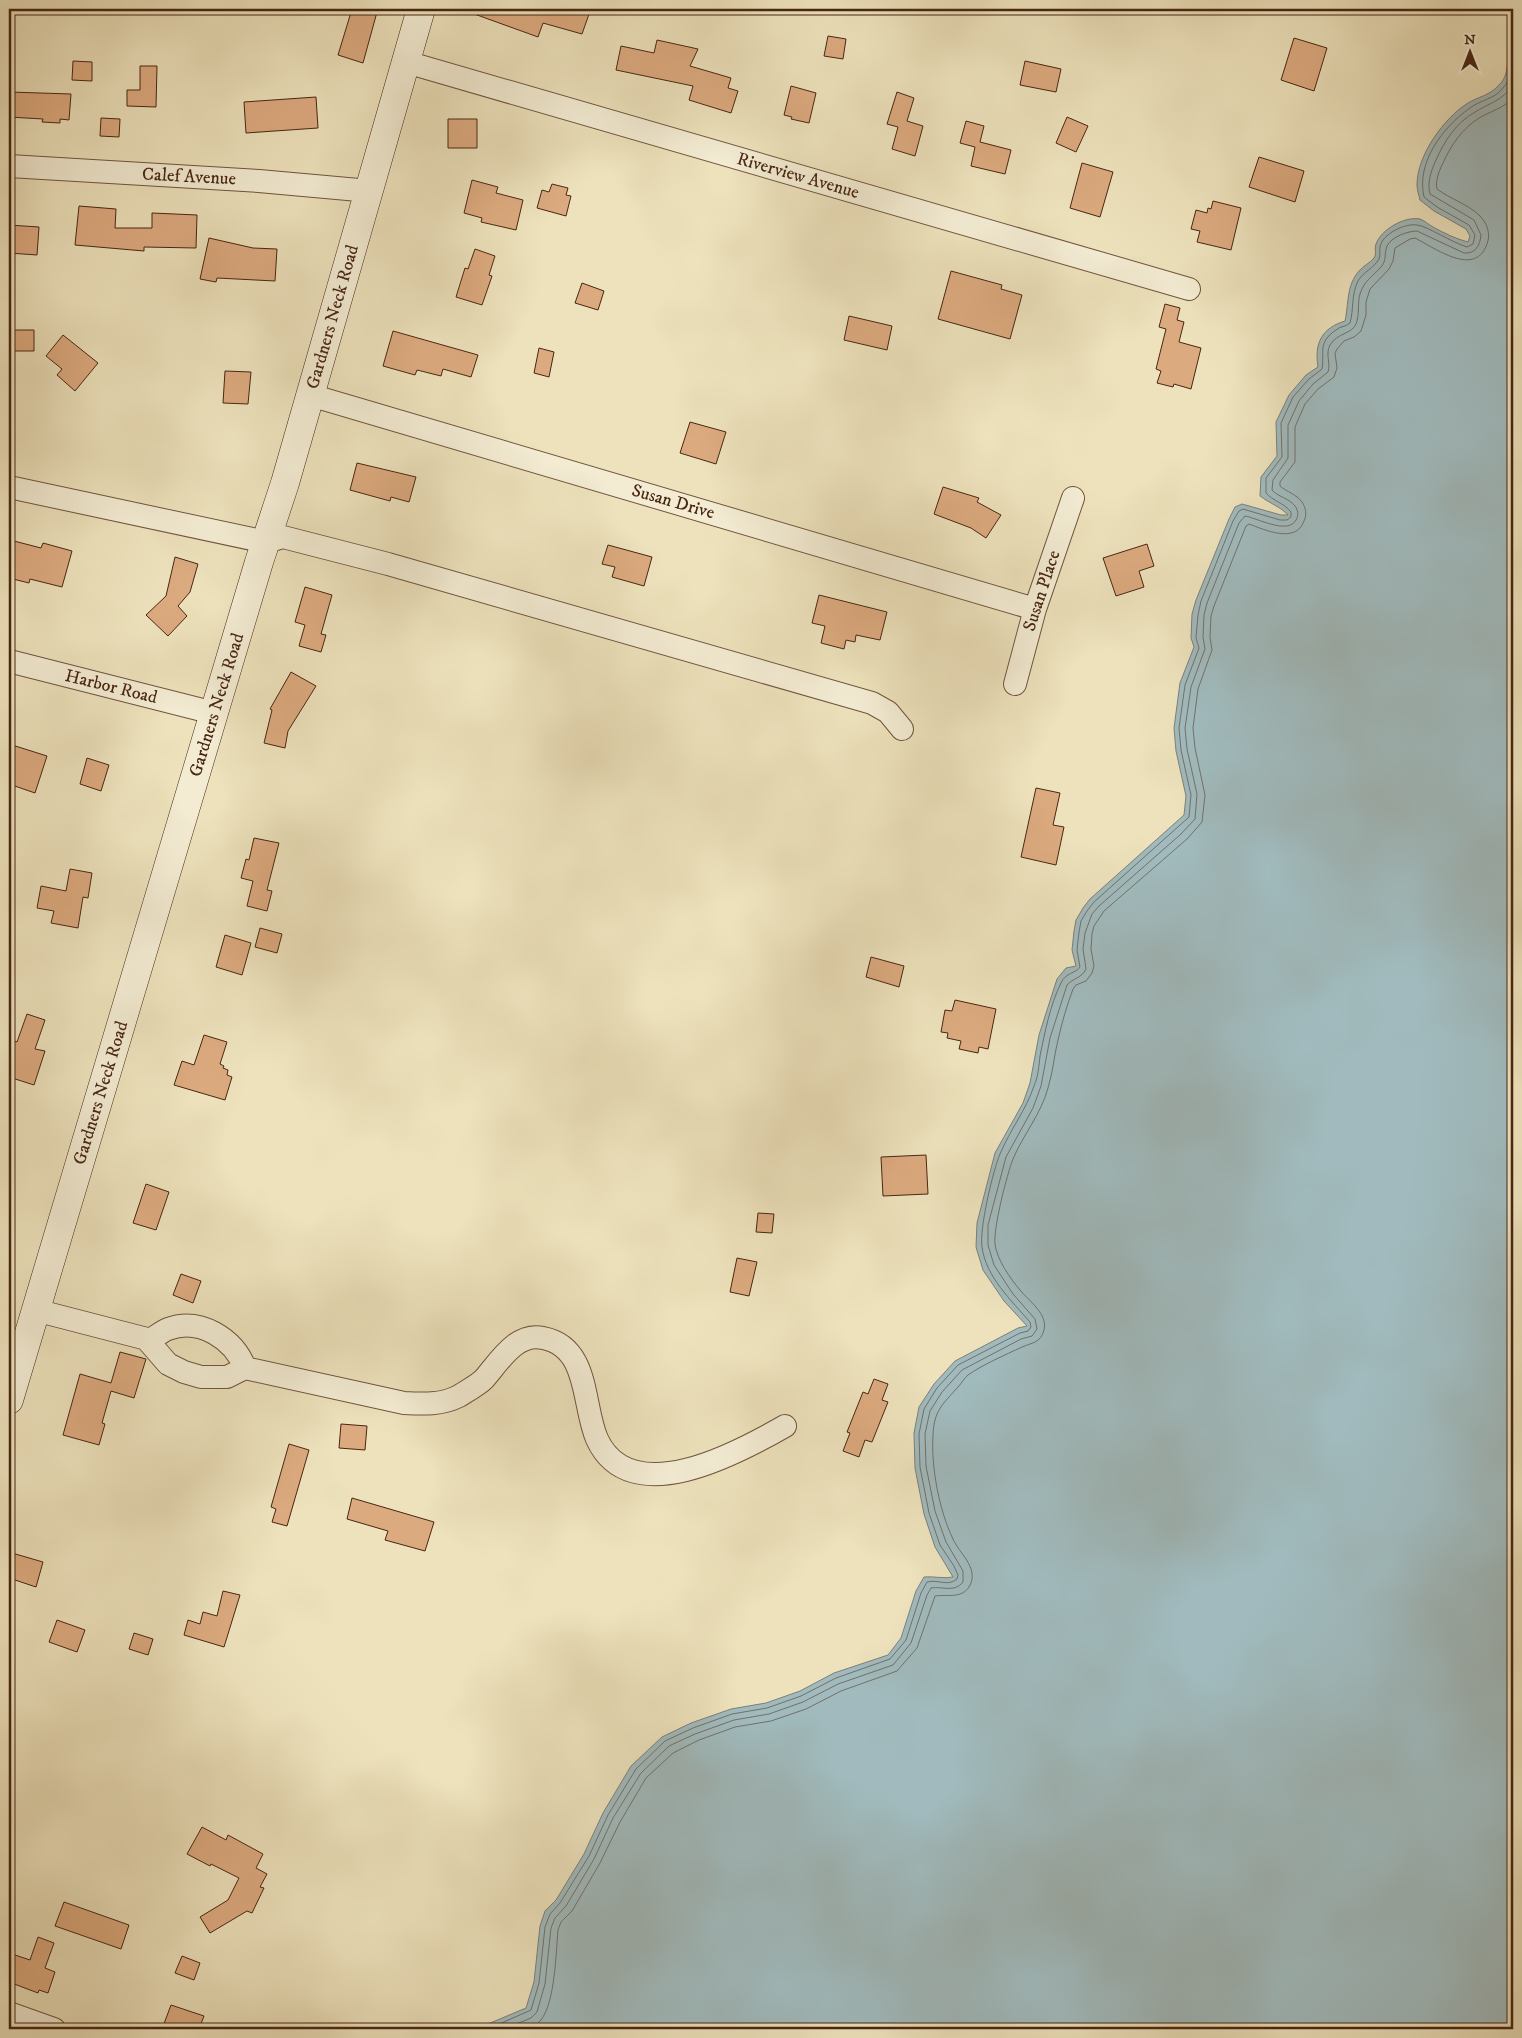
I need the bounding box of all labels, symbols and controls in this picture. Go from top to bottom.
north arrow [1444,28,1494,78]
text: N [1464,31,1476,49]
street label: Riverview Avenue [734,148,862,204]
street label: Calef Avenue [142,164,236,190]
street label: Gardners Neck Road [302,242,364,392]
street label: Susan Drive [629,480,717,524]
street label: Susan Place [1019,548,1065,634]
street label: Gardners Neck Road [185,631,249,779]
street label: Harbor Road [63,665,159,709]
street label: Gardners Neck Road [69,1019,133,1167]

